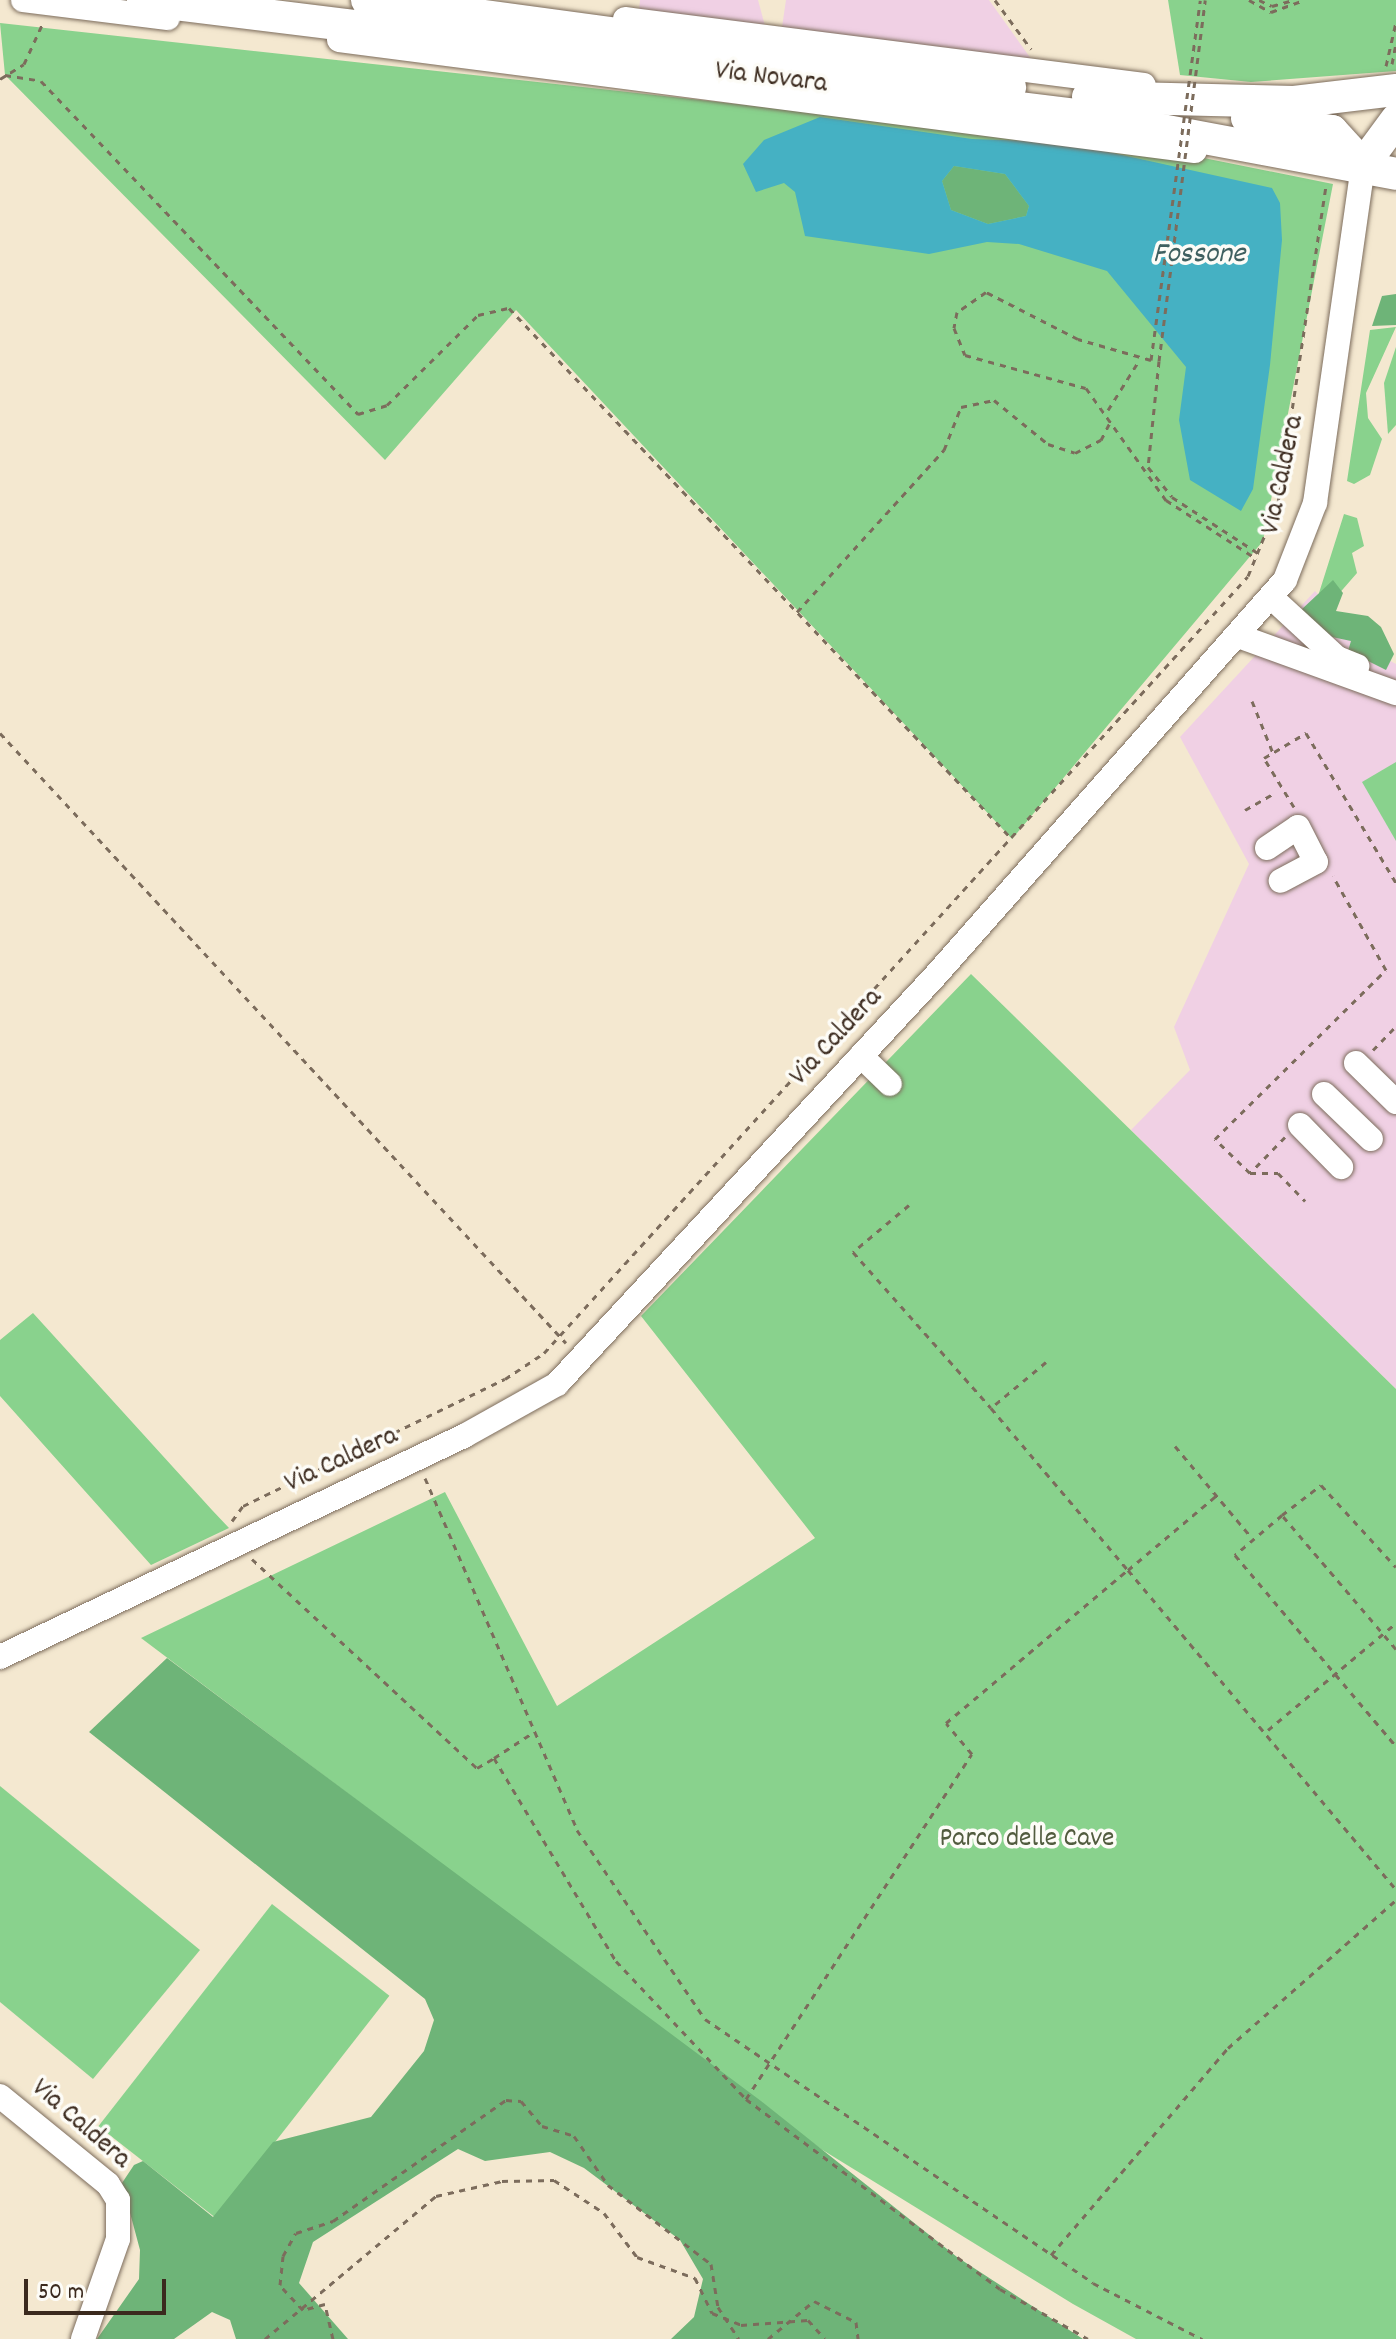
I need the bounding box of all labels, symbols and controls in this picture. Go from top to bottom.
street label: Via Novara [713,55,829,103]
water label: Fossone [1153,238,1245,274]
street label: Via Caldera [1255,412,1313,538]
street label: Via Caldera [784,982,890,1094]
street label: Via Caldera [280,1420,404,1502]
park label: Parco delle Cave [940,1823,1114,1857]
street label: Via Caldera [23,2073,137,2177]
scale bar [28,2263,170,2313]
text: 50 m [38,2276,84,2310]

